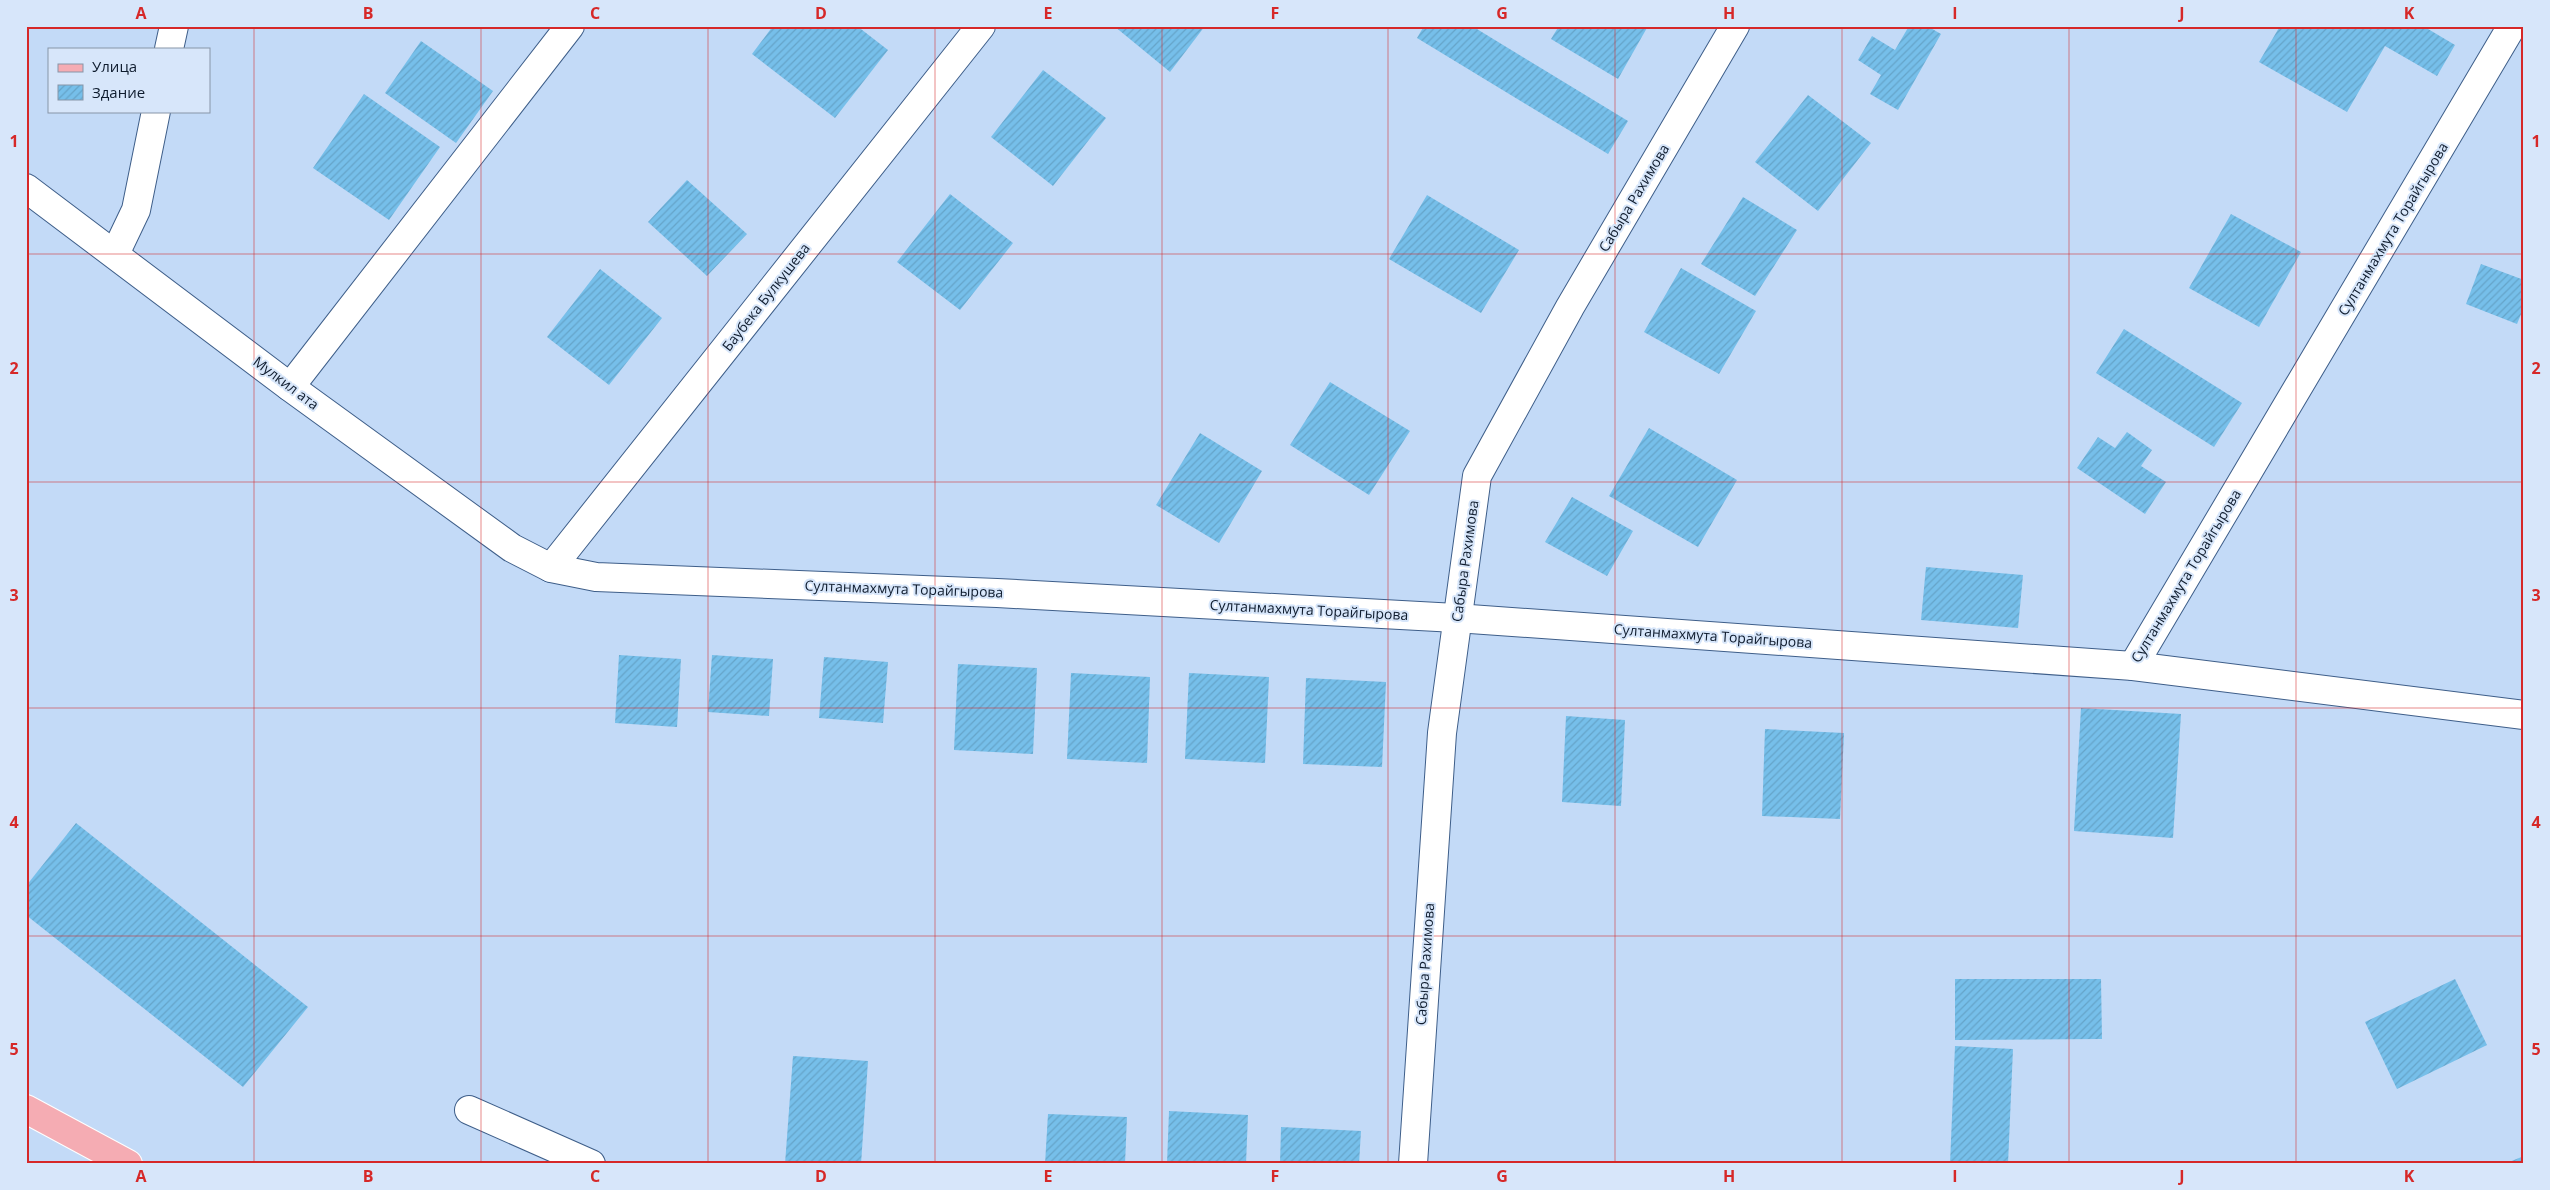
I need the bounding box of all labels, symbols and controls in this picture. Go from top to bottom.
text: A [135,2,147,24]
text: B [363,2,373,24]
text: C [590,2,600,24]
text: D [815,2,827,24]
text: E [1044,2,1053,24]
text: F [1271,2,1279,24]
text: G [1496,2,1508,24]
text: H [1723,2,1735,24]
text: I [1952,2,1958,24]
text: J [2177,2,2185,24]
text: K [2404,2,2415,24]
legend [48,48,210,112]
text: Улица [92,56,137,76]
text: Здание [92,82,145,102]
text: 1 [9,130,19,152]
text: 1 [2531,130,2541,152]
street label: Султанмахмута Торайгырова [2333,139,2452,319]
street label: Сабыра Рахимова [1594,140,1673,255]
street label: Баубека Булкушева [717,239,814,355]
street label: Мулкил ата [250,352,323,414]
text: 2 [9,357,19,379]
text: 2 [2531,357,2541,379]
street label: Султанмахмута Торайгырова [2126,486,2245,666]
street label: Сабыра Рахимова [1447,499,1482,623]
street label: Султанмахмута Торайгырова [804,576,1004,601]
text: 3 [9,584,19,606]
text: 3 [2531,584,2541,606]
street label: Султанмахмута Торайгырова [1209,595,1409,624]
street label: Султанмахмута Торайгырова [1613,619,1813,652]
text: 4 [9,811,19,833]
text: 4 [2531,811,2541,833]
street label: Сабыра Рахимова [1411,902,1438,1026]
text: 5 [9,1038,19,1060]
text: 5 [2531,1038,2541,1060]
text: A [135,1165,147,1187]
text: B [363,1165,373,1187]
text: C [590,1165,600,1187]
text: D [815,1165,827,1187]
text: E [1044,1165,1053,1187]
text: F [1271,1165,1279,1187]
text: G [1496,1165,1508,1187]
text: H [1723,1165,1735,1187]
text: I [1952,1165,1958,1187]
text: J [2177,1165,2185,1187]
text: K [2404,1165,2415,1187]

